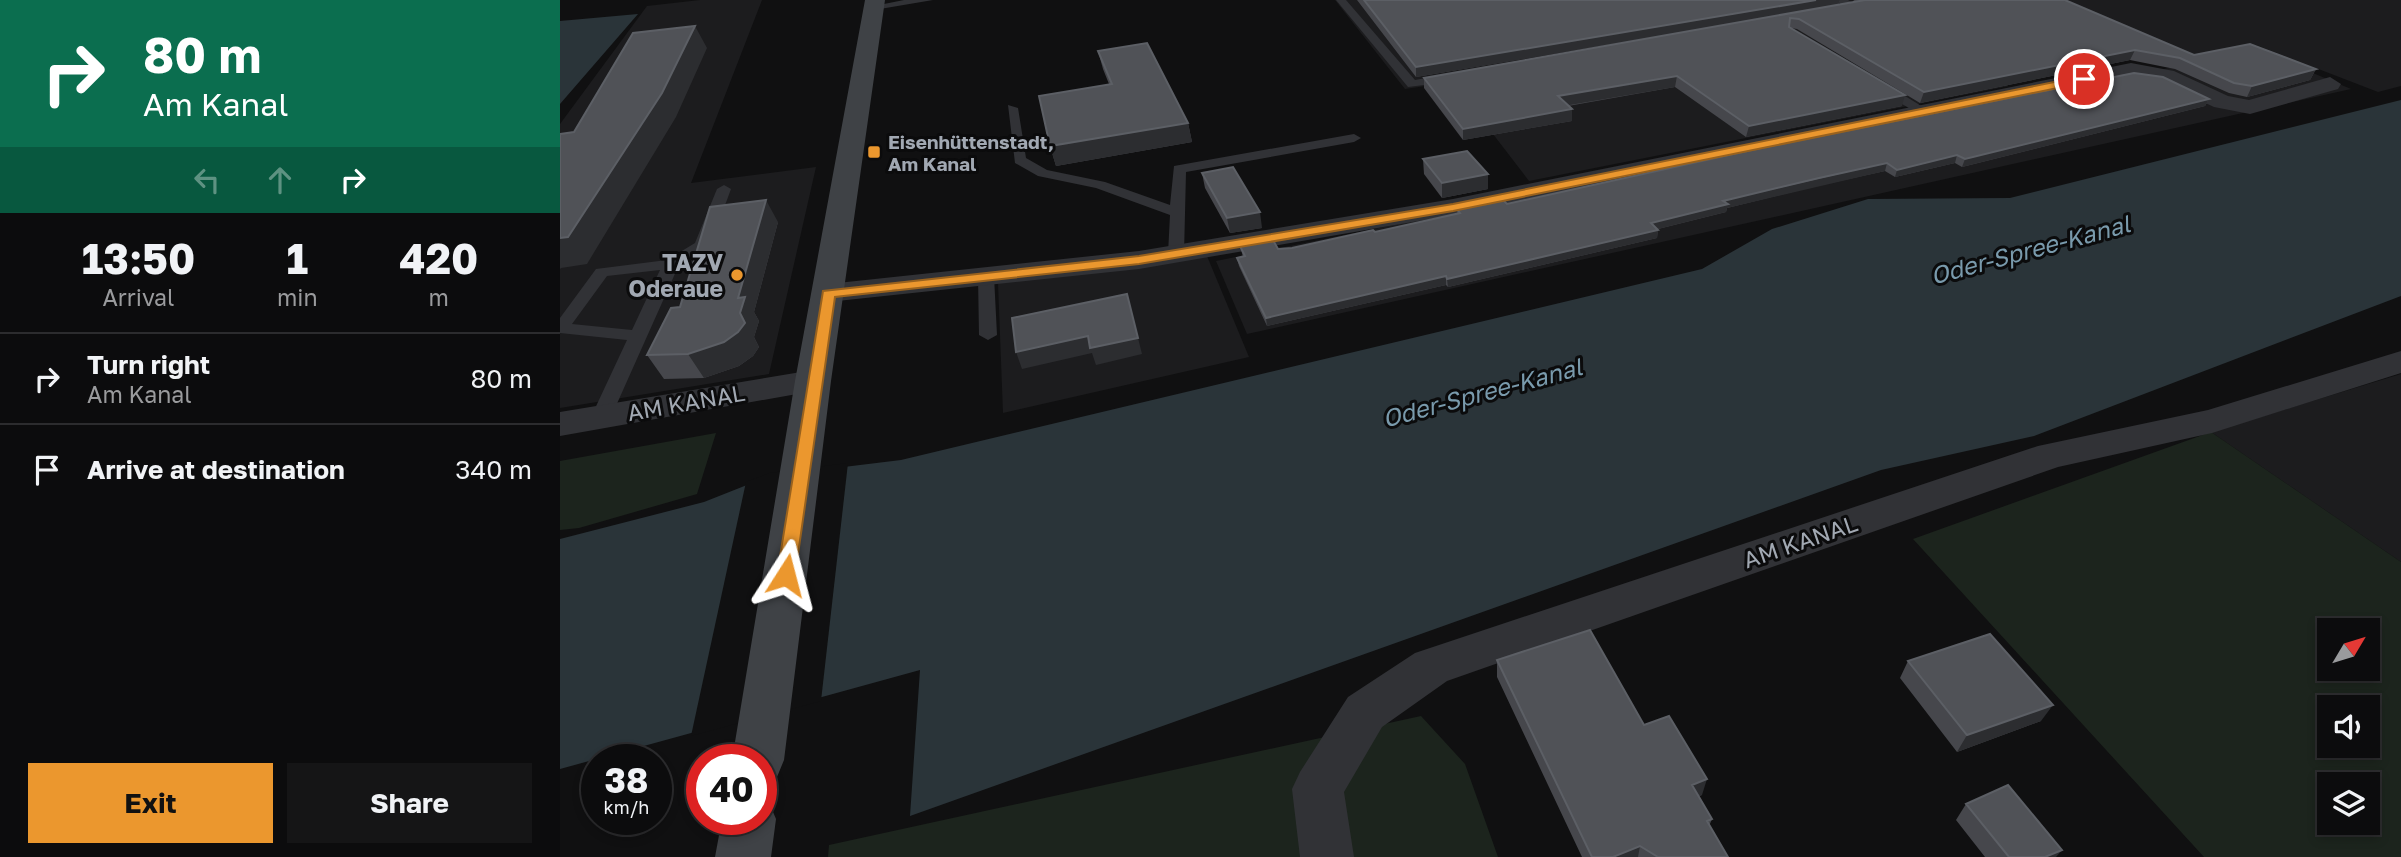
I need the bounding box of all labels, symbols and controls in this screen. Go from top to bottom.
text: 80 m [143,25,261,84]
icon: right [28,28,119,119]
pin [2054,49,2114,109]
icon: arrive [2065,60,2103,98]
text: Am Kanal [143,85,289,123]
place label: Eisenhüttenstadt, Am Kanal [888,130,1054,175]
marker: Eisenhüttenstadt, Am Kanal [866,144,882,160]
icon: left [188,161,226,199]
icon: ahead [261,161,299,199]
icon: right [334,161,372,199]
water label: Oder-Spree-Kanal [1927,208,2134,290]
text: 13:50 [82,233,195,283]
text: 1 [286,233,308,283]
text: 420 [399,233,478,283]
place label: TAZV Oderaue [628,248,724,302]
marker: TAZV Oderaue [729,267,745,283]
text: Arrival [102,283,174,311]
text: min [277,283,318,311]
text: m [429,283,449,311]
text: Turn right [87,349,210,380]
water label: Oder-Spree-Kanal [1379,351,1586,433]
icon: right [28,360,66,398]
text: 80 m [471,363,532,394]
street label: AM KANAL [625,378,747,426]
text: Am Kanal [87,380,192,408]
icon: arrive [28,451,66,489]
text: Arrive at destination [87,454,345,485]
text: 340 m [455,454,532,485]
street label: AM KANAL [1739,508,1861,574]
position arrow [749,538,823,612]
north arrow [2317,618,2380,681]
map controls [2317,618,2380,835]
button: sound [2317,695,2380,758]
speed limit sign: 40 [686,744,777,835]
text: 38 [605,759,648,801]
button: Exit [28,763,273,843]
button: Share [287,763,532,843]
button: layers [2317,772,2380,835]
text: km/h [604,796,649,818]

